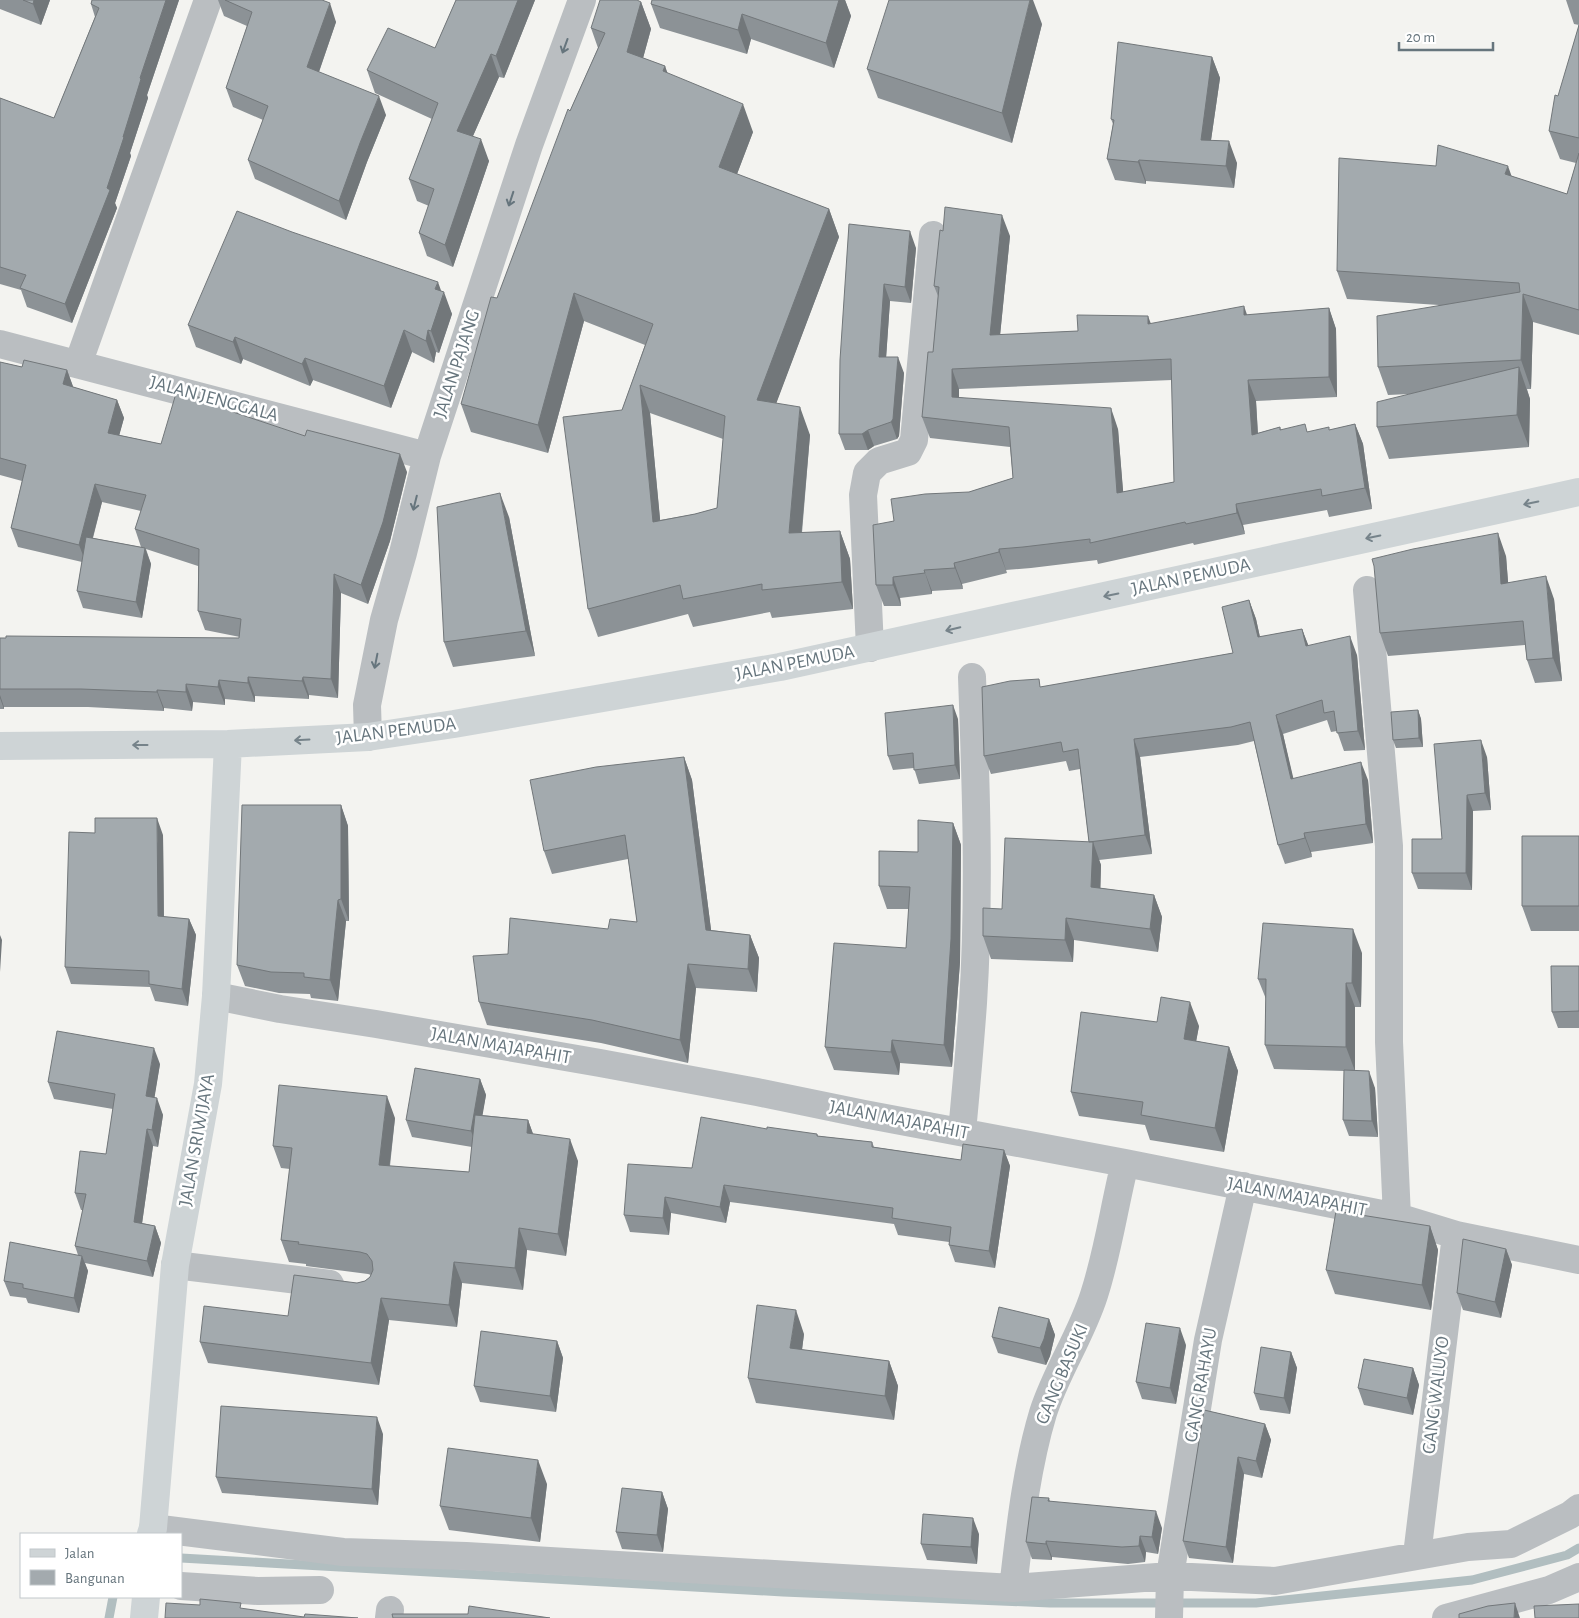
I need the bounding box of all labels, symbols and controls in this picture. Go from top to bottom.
scale bar [1399,20,1493,52]
text: 20 m [1406,30,1435,45]
one-way arrow [560,38,569,53]
one-way arrow [506,191,515,206]
street label: JALAN PAJANG [431,307,483,421]
street label: JALAN JENGGALA [148,373,280,425]
one-way arrow [410,495,419,511]
one-way arrow [1524,498,1540,508]
one-way arrow [1365,533,1381,542]
street label: JALAN PEMUDA [1130,555,1252,599]
one-way arrow [1104,591,1120,600]
one-way arrow [945,625,961,634]
street label: JALAN PEMUDA [734,642,856,684]
one-way arrow [371,652,380,668]
street label: JALAN PEMUDA [335,714,457,748]
one-way arrow [294,736,310,745]
one-way arrow [132,740,148,750]
street label: JALAN MAJAPAHIT [430,1024,572,1068]
street label: JALAN SRIWIJAYA [176,1072,218,1208]
street label: JALAN MAJAPAHIT [828,1097,970,1143]
street label: JALAN MAJAPAHIT [1226,1174,1368,1220]
street label: GANG BASUKI [1032,1321,1092,1427]
street label: GANG RAHAYU [1182,1326,1220,1444]
street label: GANG WALUYO [1419,1335,1453,1455]
legend [20,1533,182,1598]
text: Jalan [65,1546,95,1561]
text: Bangunan [65,1571,125,1586]

